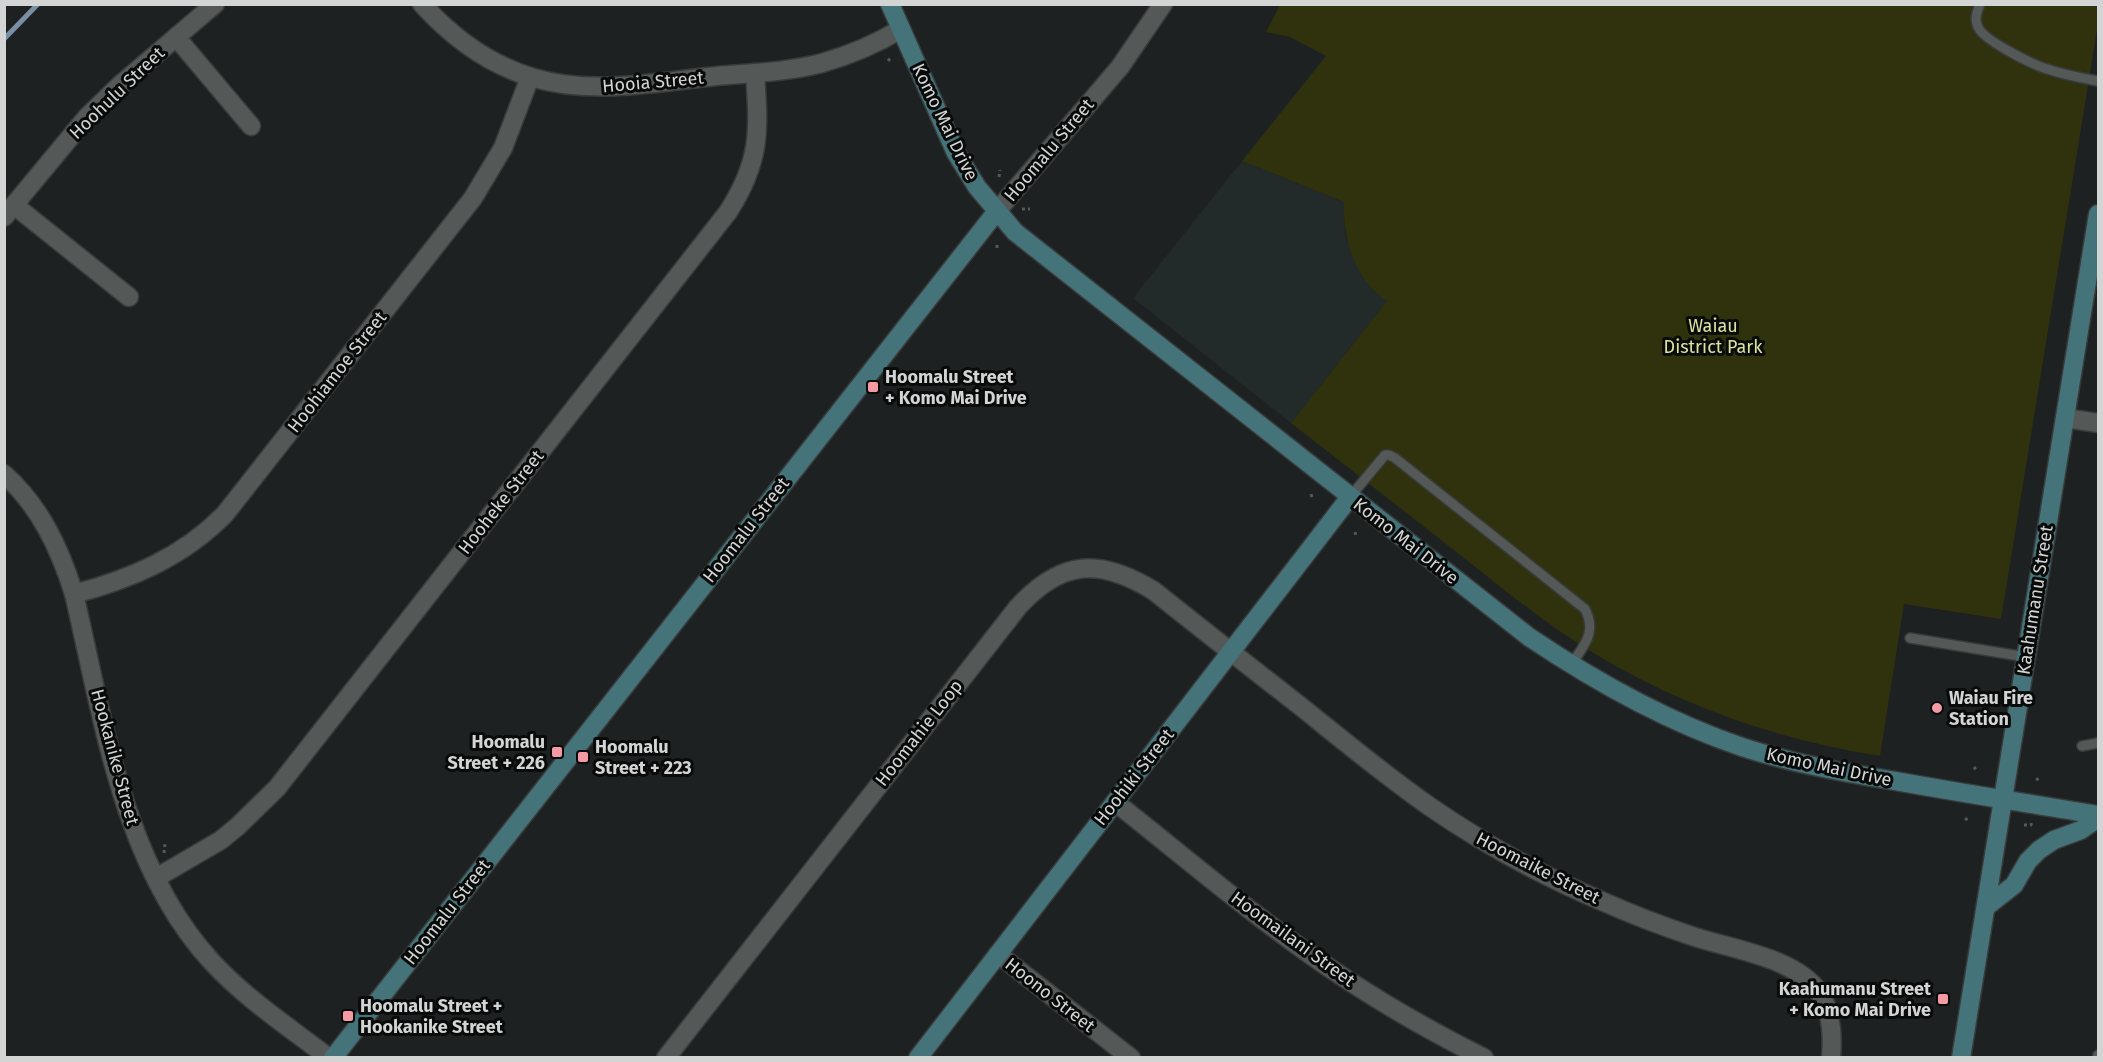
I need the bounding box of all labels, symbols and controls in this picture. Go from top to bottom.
street label: Hoohulu Street [65,42,169,144]
street label: Komo Mai Drive [907,60,983,184]
street label: Hooia Street [601,67,705,97]
street label: Hoomalu Street [1000,94,1099,206]
street label: Hoohiamoe Street [283,307,392,437]
park label: Waiau District Park [1664,315,1763,358]
place label: Hoomalu Street + Komo Mai Drive [885,366,1027,409]
marker: Hoomalu Street + Komo Mai Drive [866,380,880,394]
street label: Hooheke Street [454,445,549,558]
street label: Hoomalu Street [698,473,794,587]
street label: Komo Mai Drive [1349,493,1463,589]
street label: Kaahumanu Street [2012,523,2058,676]
street label: Hoomahie Loop [871,675,967,791]
street label: Hookanike Street [86,686,144,828]
place label: Waiau Fire Station [1949,687,2033,730]
marker: Waiau Fire Station [1930,701,1944,715]
street label: Hoohiki Street [1089,724,1179,830]
place label: Hoomalu Street + 226 [447,731,545,774]
place label: Hoomalu Street + 223 [595,736,692,779]
street label: Komo Mai Drive [1764,743,1894,791]
marker: Hoomalu Street + 226 [550,745,564,759]
marker: Hoomalu Street + 223 [576,750,590,764]
street label: Hoomaike Street [1472,827,1604,909]
street label: Hoomalu Street [399,855,495,969]
street label: Hoomailani Street [1227,887,1360,992]
street label: Hoono Street [1001,953,1100,1037]
place label: Kaahumanu Street + Komo Mai Drive [1779,978,1932,1021]
marker: Kaahumanu Street + Komo Mai Drive [1936,992,1950,1006]
place label: Hoomalu Street + Hookanike Street [360,995,504,1038]
marker: Hoomalu Street + Hookanike Street [341,1009,355,1023]

